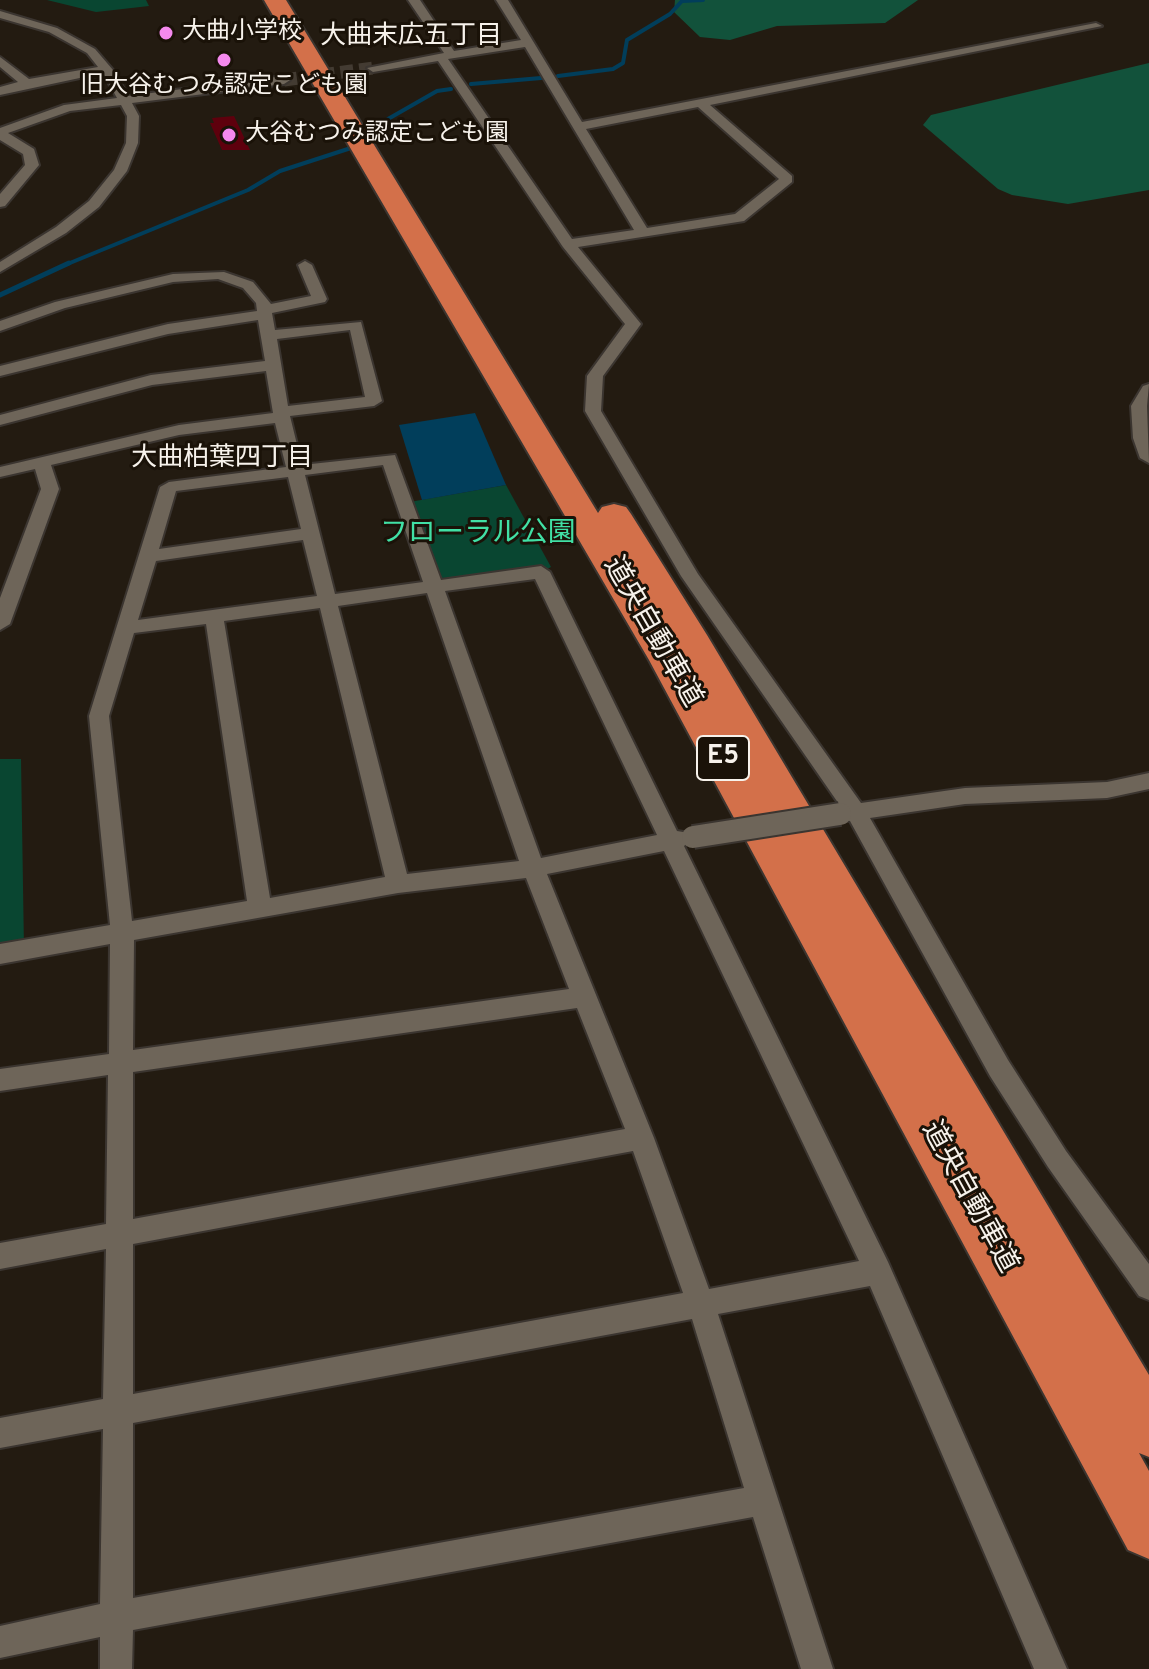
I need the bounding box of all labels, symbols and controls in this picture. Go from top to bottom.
place label: 大曲小学校 [182,19,302,47]
district label: 大曲末広五丁目 [320,22,502,54]
marker: 大曲小学校 [157,24,175,42]
marker: 旧大谷むつみ認定こども園 [215,51,233,69]
place label: 旧大谷むつみ認定こども園 [80,73,368,101]
place label: 大谷むつみ認定こども園 [245,121,509,149]
marker: 大谷むつみ認定こども園 [220,126,238,144]
district label: 大曲柏葉四丁目 [131,444,313,476]
park label: フローラル公園 [380,518,576,552]
street label: 道央自動車道 [594,552,708,714]
road number: E5 [697,736,749,780]
street label: 道央自動車道 [913,1116,1023,1280]

